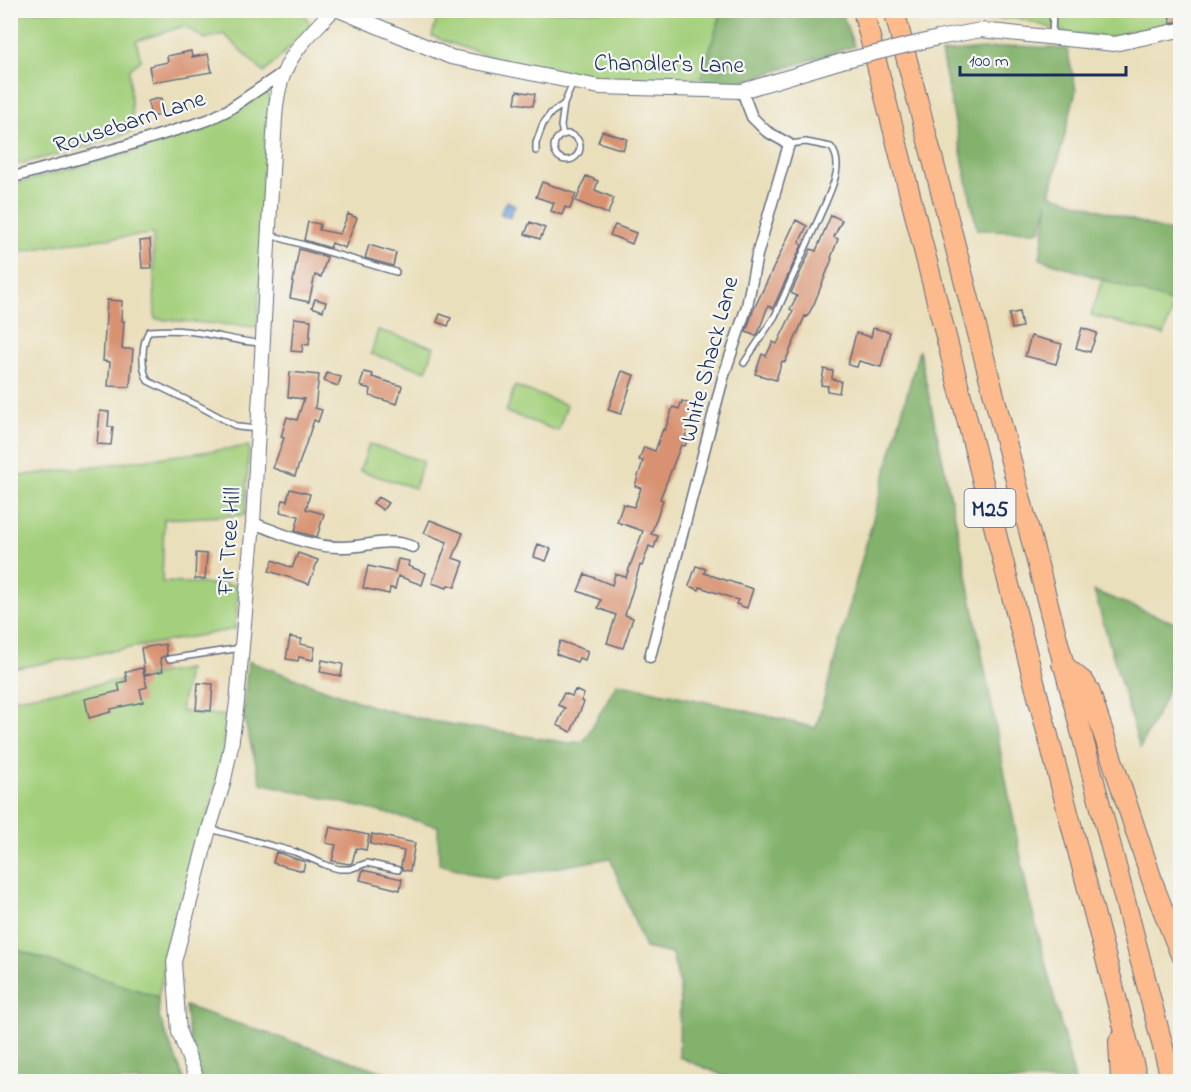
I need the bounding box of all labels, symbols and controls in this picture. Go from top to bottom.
scale bar [960,39,1126,77]
street label: Chandler's Lane [594,47,745,84]
text: 100 m [969,49,1009,75]
street label: Rousebarn Lane [49,82,210,164]
street label: White Shack Lane [671,273,749,447]
street label: Fir Tree Hill [209,486,252,597]
road number: M25 [964,489,1016,527]

